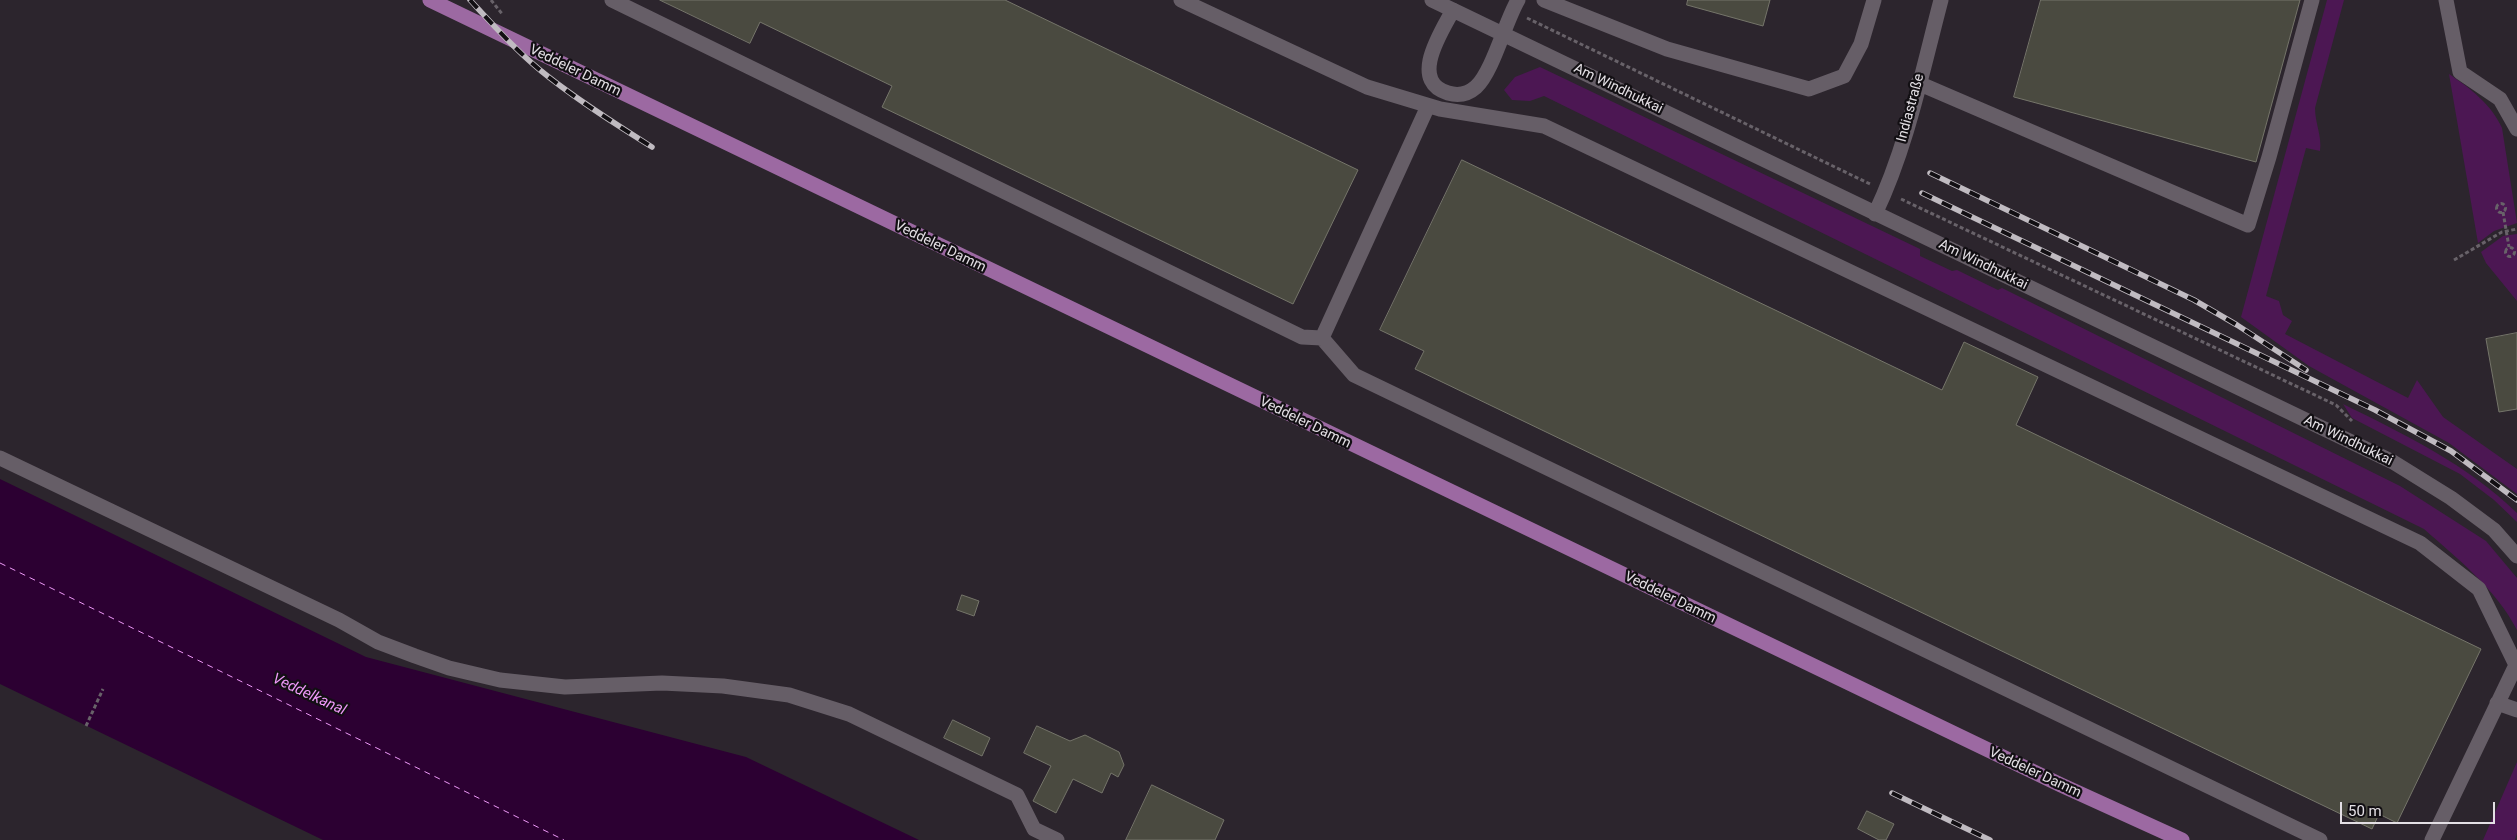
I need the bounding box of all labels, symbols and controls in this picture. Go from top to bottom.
street label: Veddeler Damm [527,42,623,100]
street label: Am Windhukkai [1571,60,1665,118]
street label: Indiastraße [1894,72,1928,144]
street label: Veddeler Damm [892,218,988,276]
street label: Am Windhukkai [1936,236,2030,294]
street label: Veddeler Damm [1257,394,1353,452]
street label: Am Windhukkai [2301,412,2395,470]
street label: Veddeler Damm [1622,569,1718,627]
water label: Veddelkanal [269,670,349,720]
street label: Veddeler Damm [1986,744,2084,802]
scale bar [2342,792,2497,824]
text: 50 m [2348,802,2382,820]

